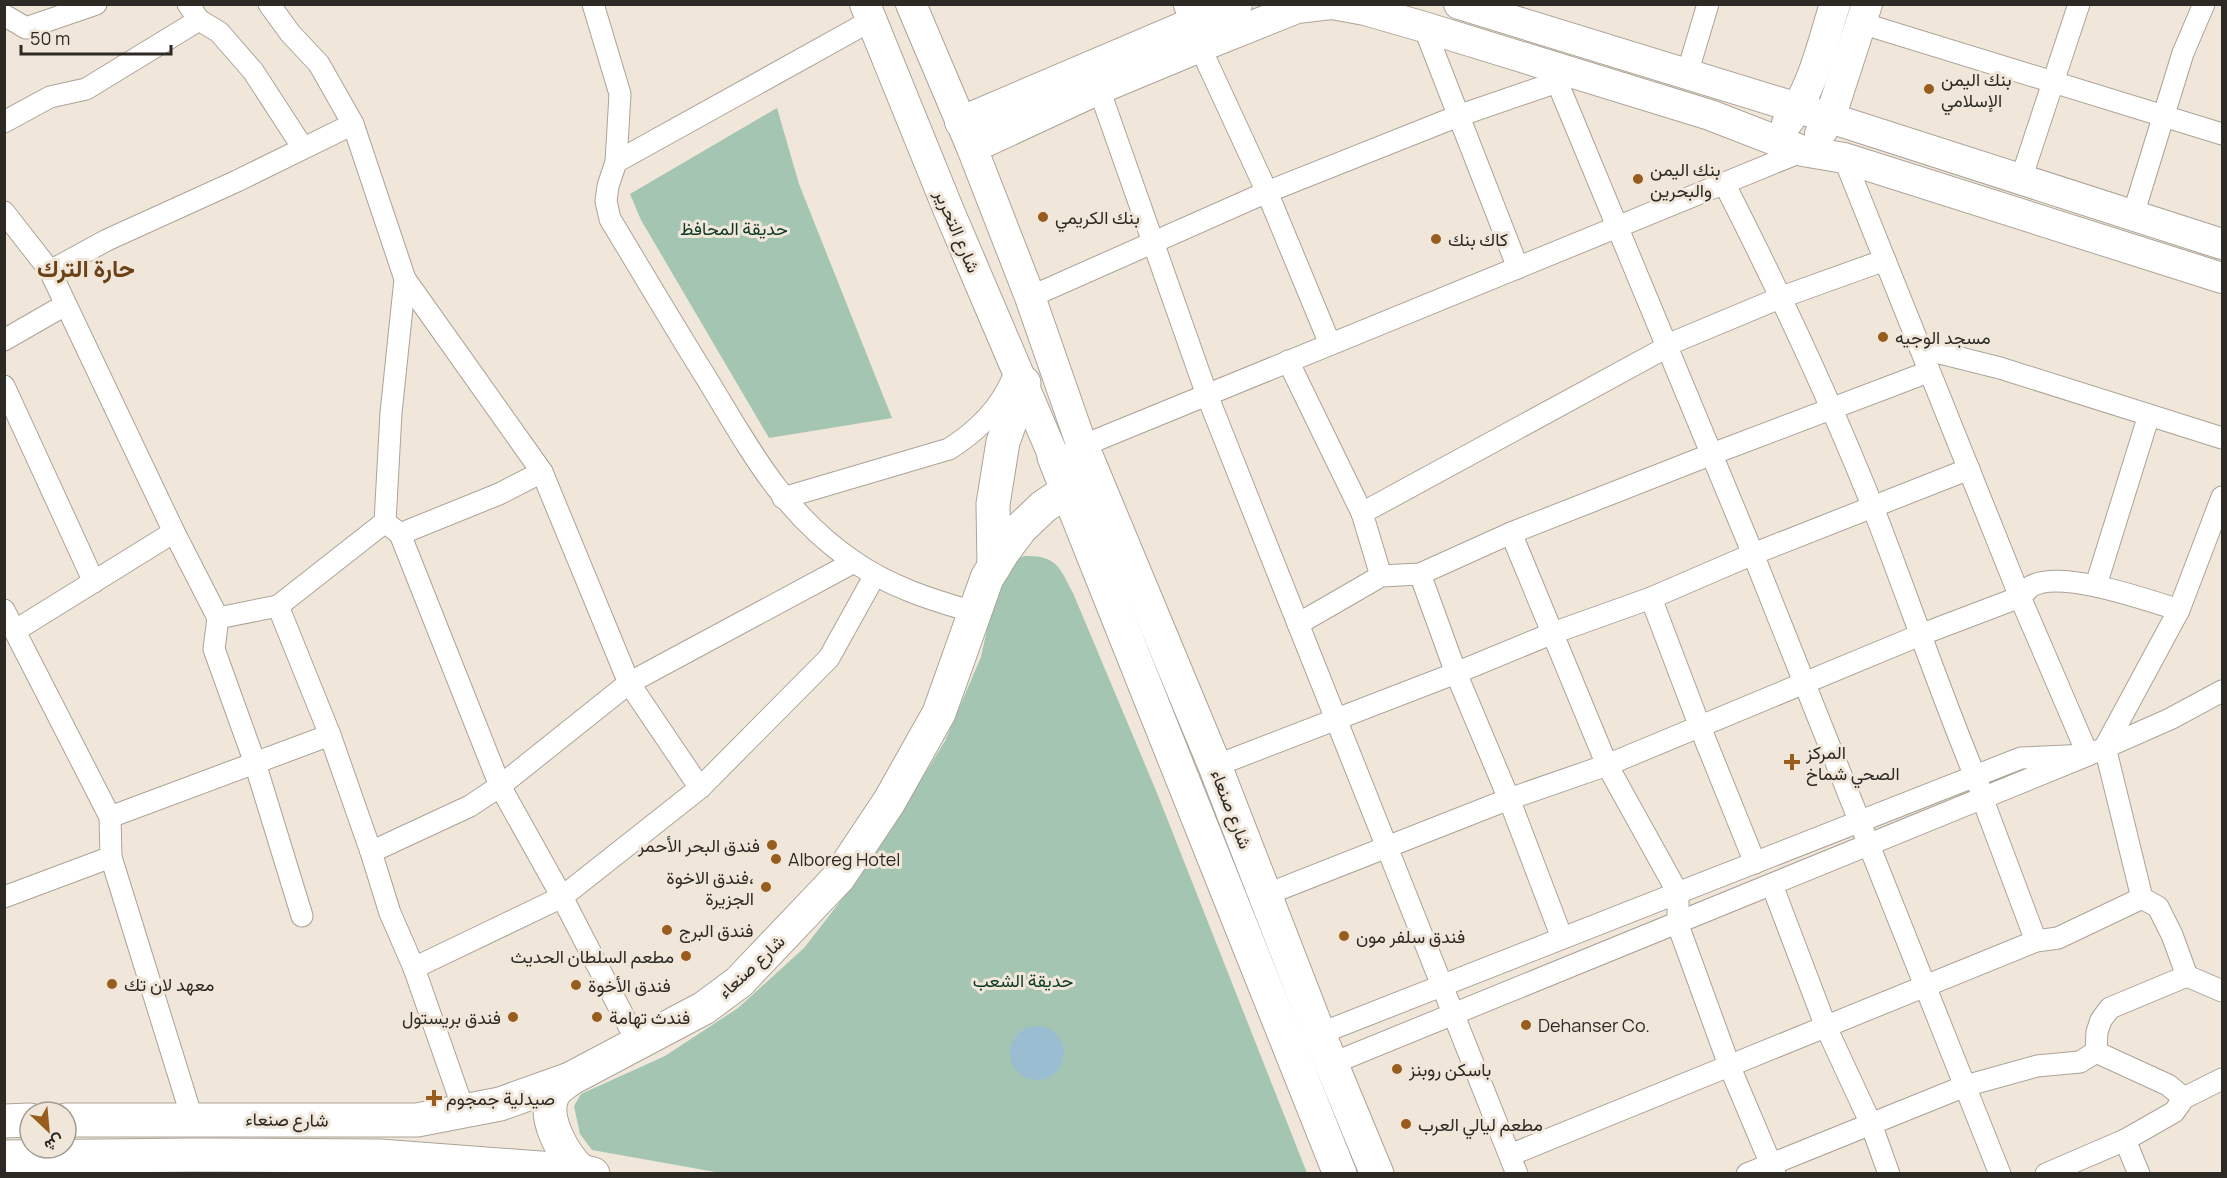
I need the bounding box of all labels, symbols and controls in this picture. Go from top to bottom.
scale bar [21,18,171,56]
text: 50 m [30,26,70,50]
place label: بنك اليمن الإسلامي [1941,67,2012,116]
marker: بنك اليمن الإسلامي [1922,82,1936,96]
place label: بنك اليمن والبحرين [1650,157,1721,202]
marker: بنك اليمن والبحرين [1631,172,1645,186]
street label: شارع التحرير [928,185,986,277]
place label: بنك الكريمي [1055,205,1140,233]
marker: بنك الكريمي [1036,210,1050,224]
park label: حديقة المحافظ [680,216,788,240]
place label: كاك بنك [1448,227,1508,251]
marker: كاك بنك [1429,232,1443,246]
district label: حارة الترك [37,251,135,284]
place label: مسجد الوجيه [1895,325,1991,349]
marker: مسجد الوجيه [1876,330,1890,344]
place label: المركز الصحي شماخ [1805,740,1900,789]
marker: المركز الصحي شماخ [1783,753,1801,771]
street label: شارع صنعاء [1205,766,1258,853]
place label: فندق البحر الأحمر [637,833,760,857]
marker: فندق البحر الأحمر [765,838,779,852]
place label: Alboreg Hotel [788,847,901,871]
marker: Alboreg Hotel [769,852,783,866]
place label: فندق الاخوة، الجزيرة [666,865,754,910]
marker: فندق الاخوة، الجزيرة [759,880,773,894]
place label: فندق البرج [679,918,754,943]
marker: فندق البرج [660,923,674,937]
place label: فندق سلفر مون [1356,924,1465,948]
street label: شارع صنعاء [712,929,790,1004]
marker: فندق سلفر مون [1337,929,1351,943]
place label: مطعم السلطان الحديث [510,944,674,969]
marker: مطعم السلطان الحديث [679,949,693,963]
park label: حديقة الشعب [973,968,1073,992]
place label: معهد لان تك [124,972,214,996]
place label: فندق الأخوة [588,973,671,997]
marker: معهد لان تك [105,977,119,991]
marker: فندق الأخوة [569,978,583,992]
place label: فندق بريستول [402,1005,501,1029]
place label: فندث تهامة [609,1005,690,1029]
marker: فندق بريستول [506,1010,520,1024]
marker: فندث تهامة [590,1010,604,1024]
place label: Dehanser Co. [1538,1013,1650,1037]
marker: Dehanser Co. [1519,1018,1533,1032]
place label: باسكن روبنز [1408,1057,1491,1081]
marker: باسكن روبنز [1390,1062,1404,1076]
place label: صيدلية جمجوم [446,1086,555,1111]
marker: صيدلية جمجوم [427,1091,441,1105]
north arrow [18,1100,78,1160]
street label: شارع صنعاء [245,1106,329,1133]
place label: مطعم ليالي العرب [1418,1112,1543,1140]
marker: مطعم ليالي العرب [1399,1117,1413,1131]
text: ش [41,1129,68,1158]

